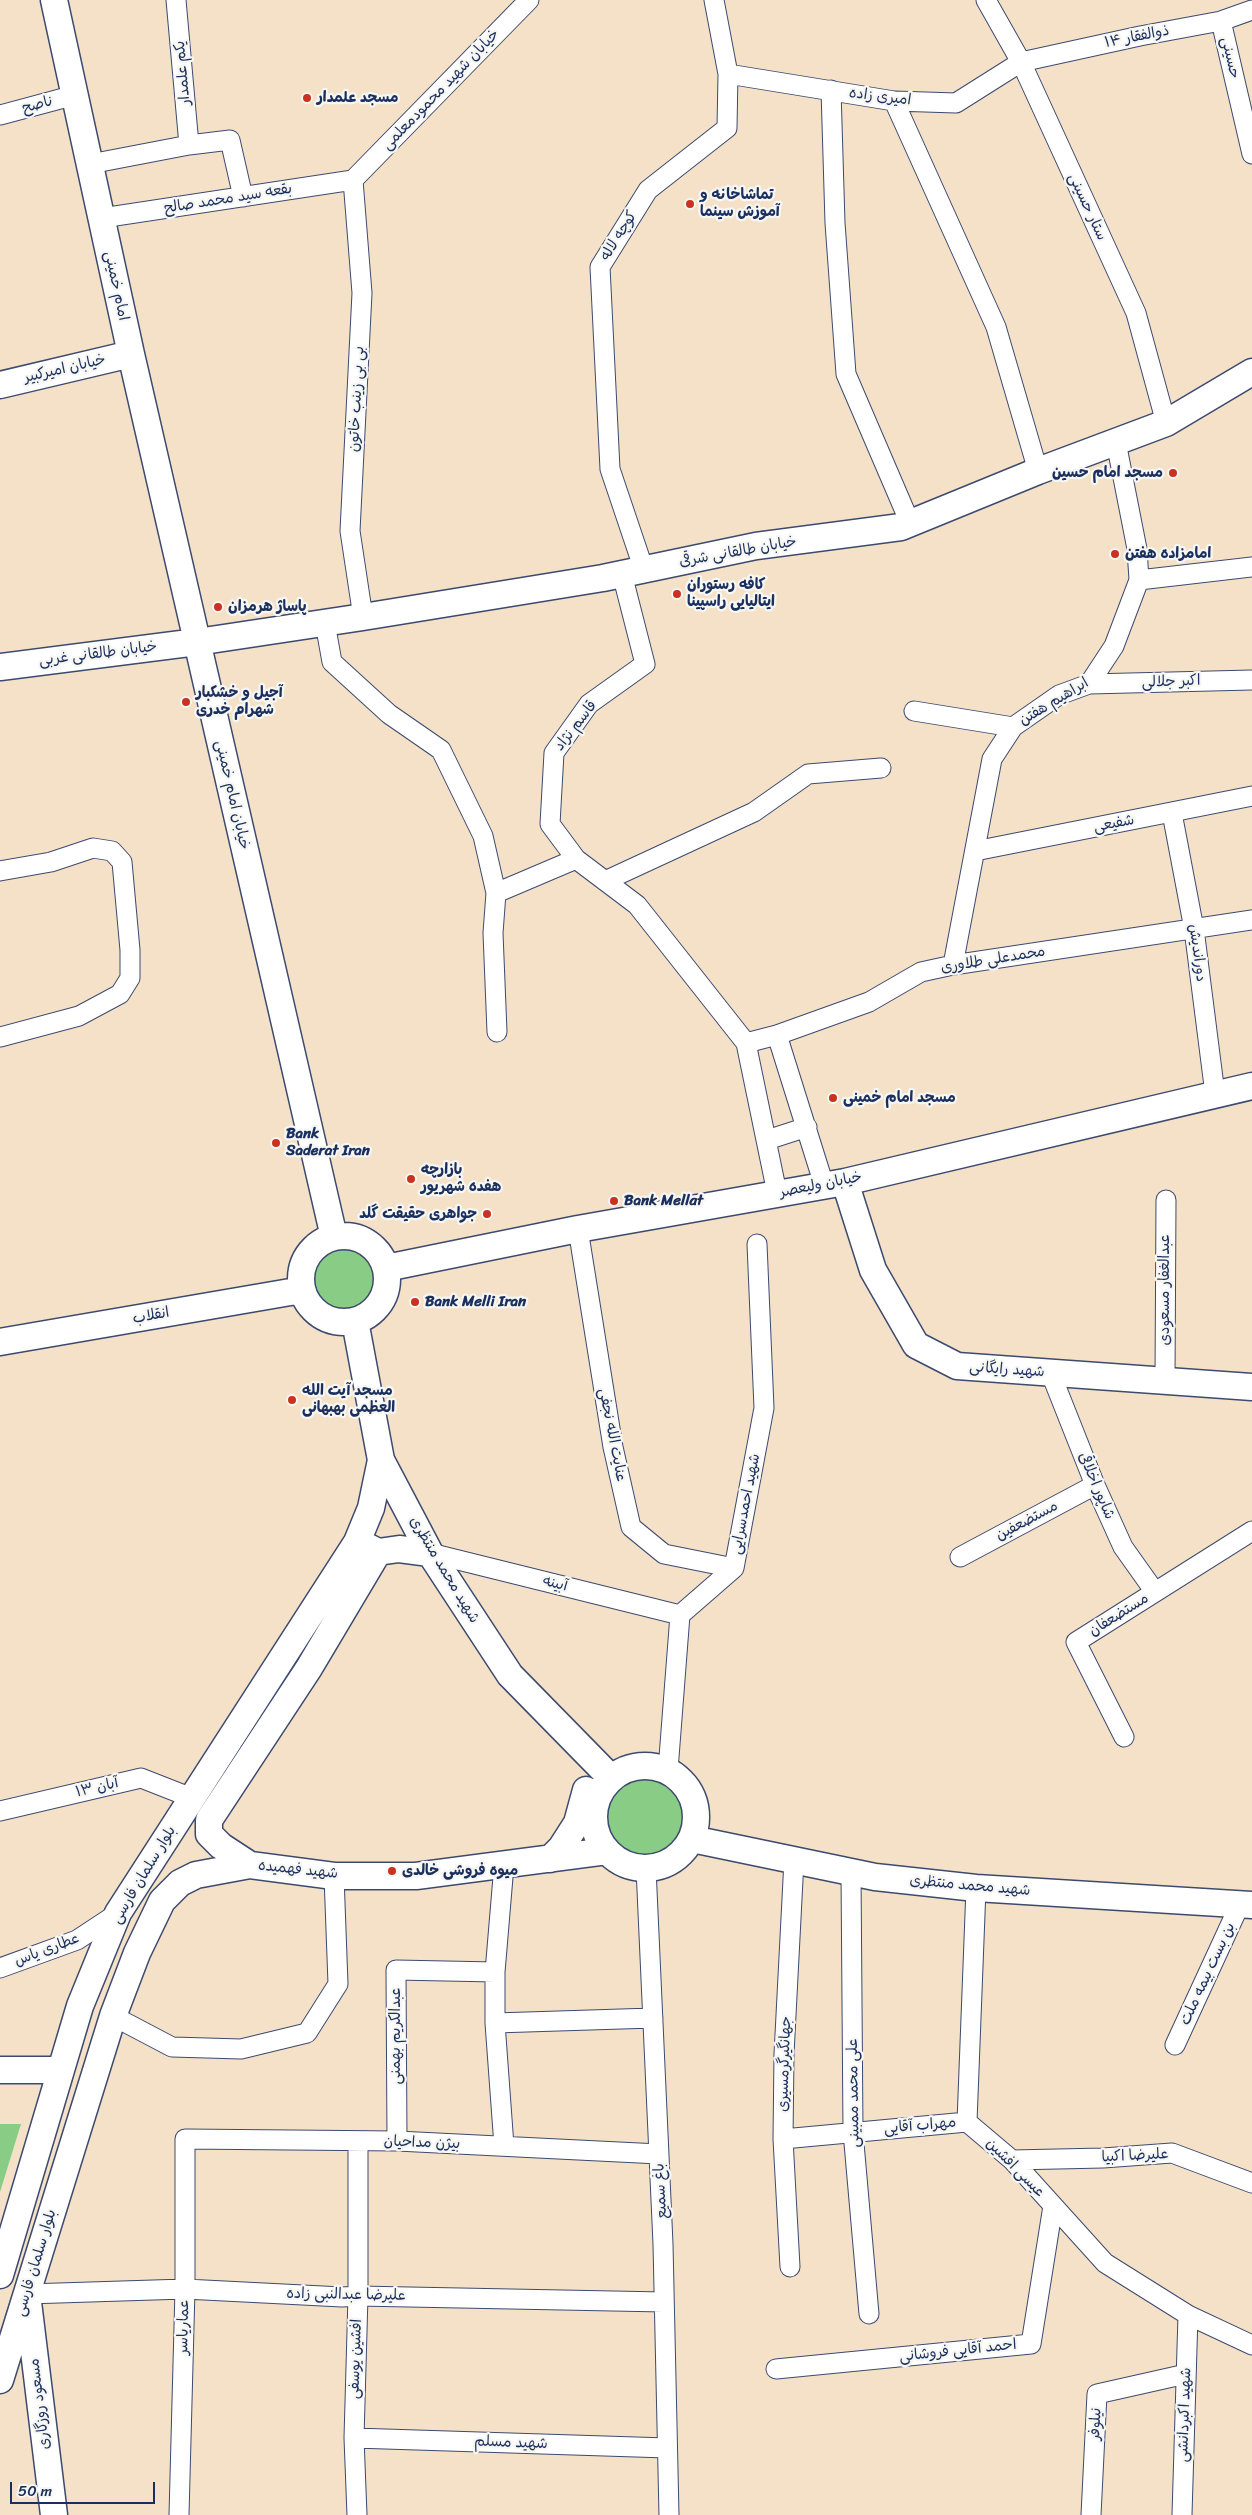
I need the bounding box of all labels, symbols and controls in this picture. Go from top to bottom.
street label: ذوالفقار ۱۴ [1103,22,1171,52]
street label: خیابان شهید محمودمعلمی [379,26,503,154]
street label: حسینی [1216,35,1244,81]
street label: یکم علمدار [171,40,195,106]
street label: امیری زاده [848,84,912,110]
place label: مسجد علمدار [317,89,399,107]
street label: ناصح [20,92,56,118]
marker: مسجد علمدار [301,92,313,104]
street label: ستار حسینی [1064,171,1110,243]
street label: بقعه سید محمد صالح [163,180,293,218]
place label: تماشاخانه و آموزش سینما [700,186,780,221]
marker: تماشاخانه و آموزش سینما [684,198,696,210]
street label: کوچه لاله [597,208,641,264]
street label: امام خمینی [100,250,132,322]
street label: بی بی زینب خاتون [345,345,369,453]
street label: خیابان امیرکبیر [22,351,108,387]
place label: مسجد امام حسین [1052,464,1163,482]
marker: مسجد امام حسین [1167,467,1179,479]
street label: خیابان طالقانی شرقی [678,533,798,571]
place label: امامزاده هفتن [1125,545,1211,563]
marker: امامزاده هفتن [1109,548,1121,560]
place label: کافه رستوران ایتالیایی راسپینا [687,576,775,611]
marker: کافه رستوران ایتالیایی راسپینا [671,588,683,600]
place label: پاساژ هرمزان [228,598,307,616]
marker: پاساژ هرمزان [212,601,224,613]
street label: خیابان طالقانی غربی [38,638,158,670]
street label: اکبر جلالی [1141,672,1201,692]
street label: ابراهیم هفتن [1016,674,1092,730]
place label: آجیل و خشکبار شهرام خدری [196,684,283,719]
marker: آجیل و خشکبار شهرام خدری [180,696,192,708]
street label: قاسم نژاد [551,697,601,755]
street label: خیابان امام خمینی [211,739,253,851]
street label: شفیعی [1092,811,1136,837]
street label: دوراندیش [1184,923,1210,983]
street label: محمدعلی طلاوری [939,943,1047,977]
place label: مسجد امام خمینی [843,1089,956,1107]
marker: مسجد امام خمینی [827,1092,839,1104]
place label: Bank Saderat Iran [286,1125,370,1160]
marker: Bank Saderat Iran [270,1137,282,1149]
place label: بازارچه هفده شهریور [421,1161,501,1196]
street label: خیابان ولیعصر [778,1168,864,1202]
marker: بازارچه هفده شهریور [405,1173,417,1185]
place label: Bank Mellat [624,1192,703,1210]
marker: Bank Mellat [608,1195,620,1207]
place label: جواهری حقیقت گلد [359,1205,477,1223]
marker: جواهری حقیقت گلد [481,1208,493,1220]
street label: عبدالغفار مسعودی [1156,1234,1174,1346]
place label: Bank Melli Iran [425,1293,526,1311]
marker: Bank Melli Iran [409,1296,421,1308]
street label: انقلاب [131,1304,171,1328]
street label: شهید رایگانی [969,1358,1045,1382]
place label: مسجد آیت الله العظمی بهبهانی [302,1382,395,1417]
street label: عنایت الله نجفی [594,1387,630,1483]
marker: مسجد آیت الله العظمی بهبهانی [286,1394,298,1406]
street label: شاپور اخلاقی [1074,1450,1118,1522]
street label: شهید احمدسرایی [727,1452,765,1556]
street label: مستضعفین [993,1497,1061,1545]
street label: شهید محمد منتظری [405,1513,483,1627]
street label: آبینه [541,1572,569,1596]
street label: مستضعفان [1086,1590,1152,1640]
street label: ۱۳ آبان [74,1774,120,1802]
street label: بلوار سلمان فارسی [108,1823,180,1927]
street label: شهید فهمیده [257,1857,339,1883]
place label: میوه فروشی خالدی [402,1862,518,1880]
marker: میوه فروشی خالدی [386,1865,398,1877]
street label: شهید محمد منتظری [909,1872,1031,1900]
street label: بن بست بیمه ملت [1176,1920,1240,2028]
street label: عطاری یاس [12,1929,82,1971]
street label: عبدالکریم بهمنی [387,1988,405,2084]
street label: جهانگیرگرمسیری [774,2016,796,2112]
street label: علی محمد ممبینی [844,2038,864,2148]
street label: مهراب آقایی [883,2114,957,2138]
street label: بیژن مداحیان [383,2133,461,2153]
street label: عیسی افشین [982,2135,1048,2201]
street label: علیرضا اکبیا [1101,2145,1169,2167]
street label: باغ سمیع [651,2163,671,2219]
street label: بلوار سلمان فارسی [11,2207,61,2319]
street label: علیرضا عبدالنبی زاده [286,2285,406,2305]
street label: عماریاسر [175,2299,193,2355]
street label: افشین یوسفی [346,2319,366,2399]
street label: احمد آقایی فروشانی [898,2336,1018,2366]
street label: مسعود روزگاری [25,2357,55,2451]
street label: شهید اکبردانشی [1174,2367,1196,2463]
street label: نیلوفر [1086,2407,1106,2441]
street label: شهید مسلم [474,2433,548,2453]
scale bar [12,2472,158,2504]
text: 50 m [18,2478,52,2504]

